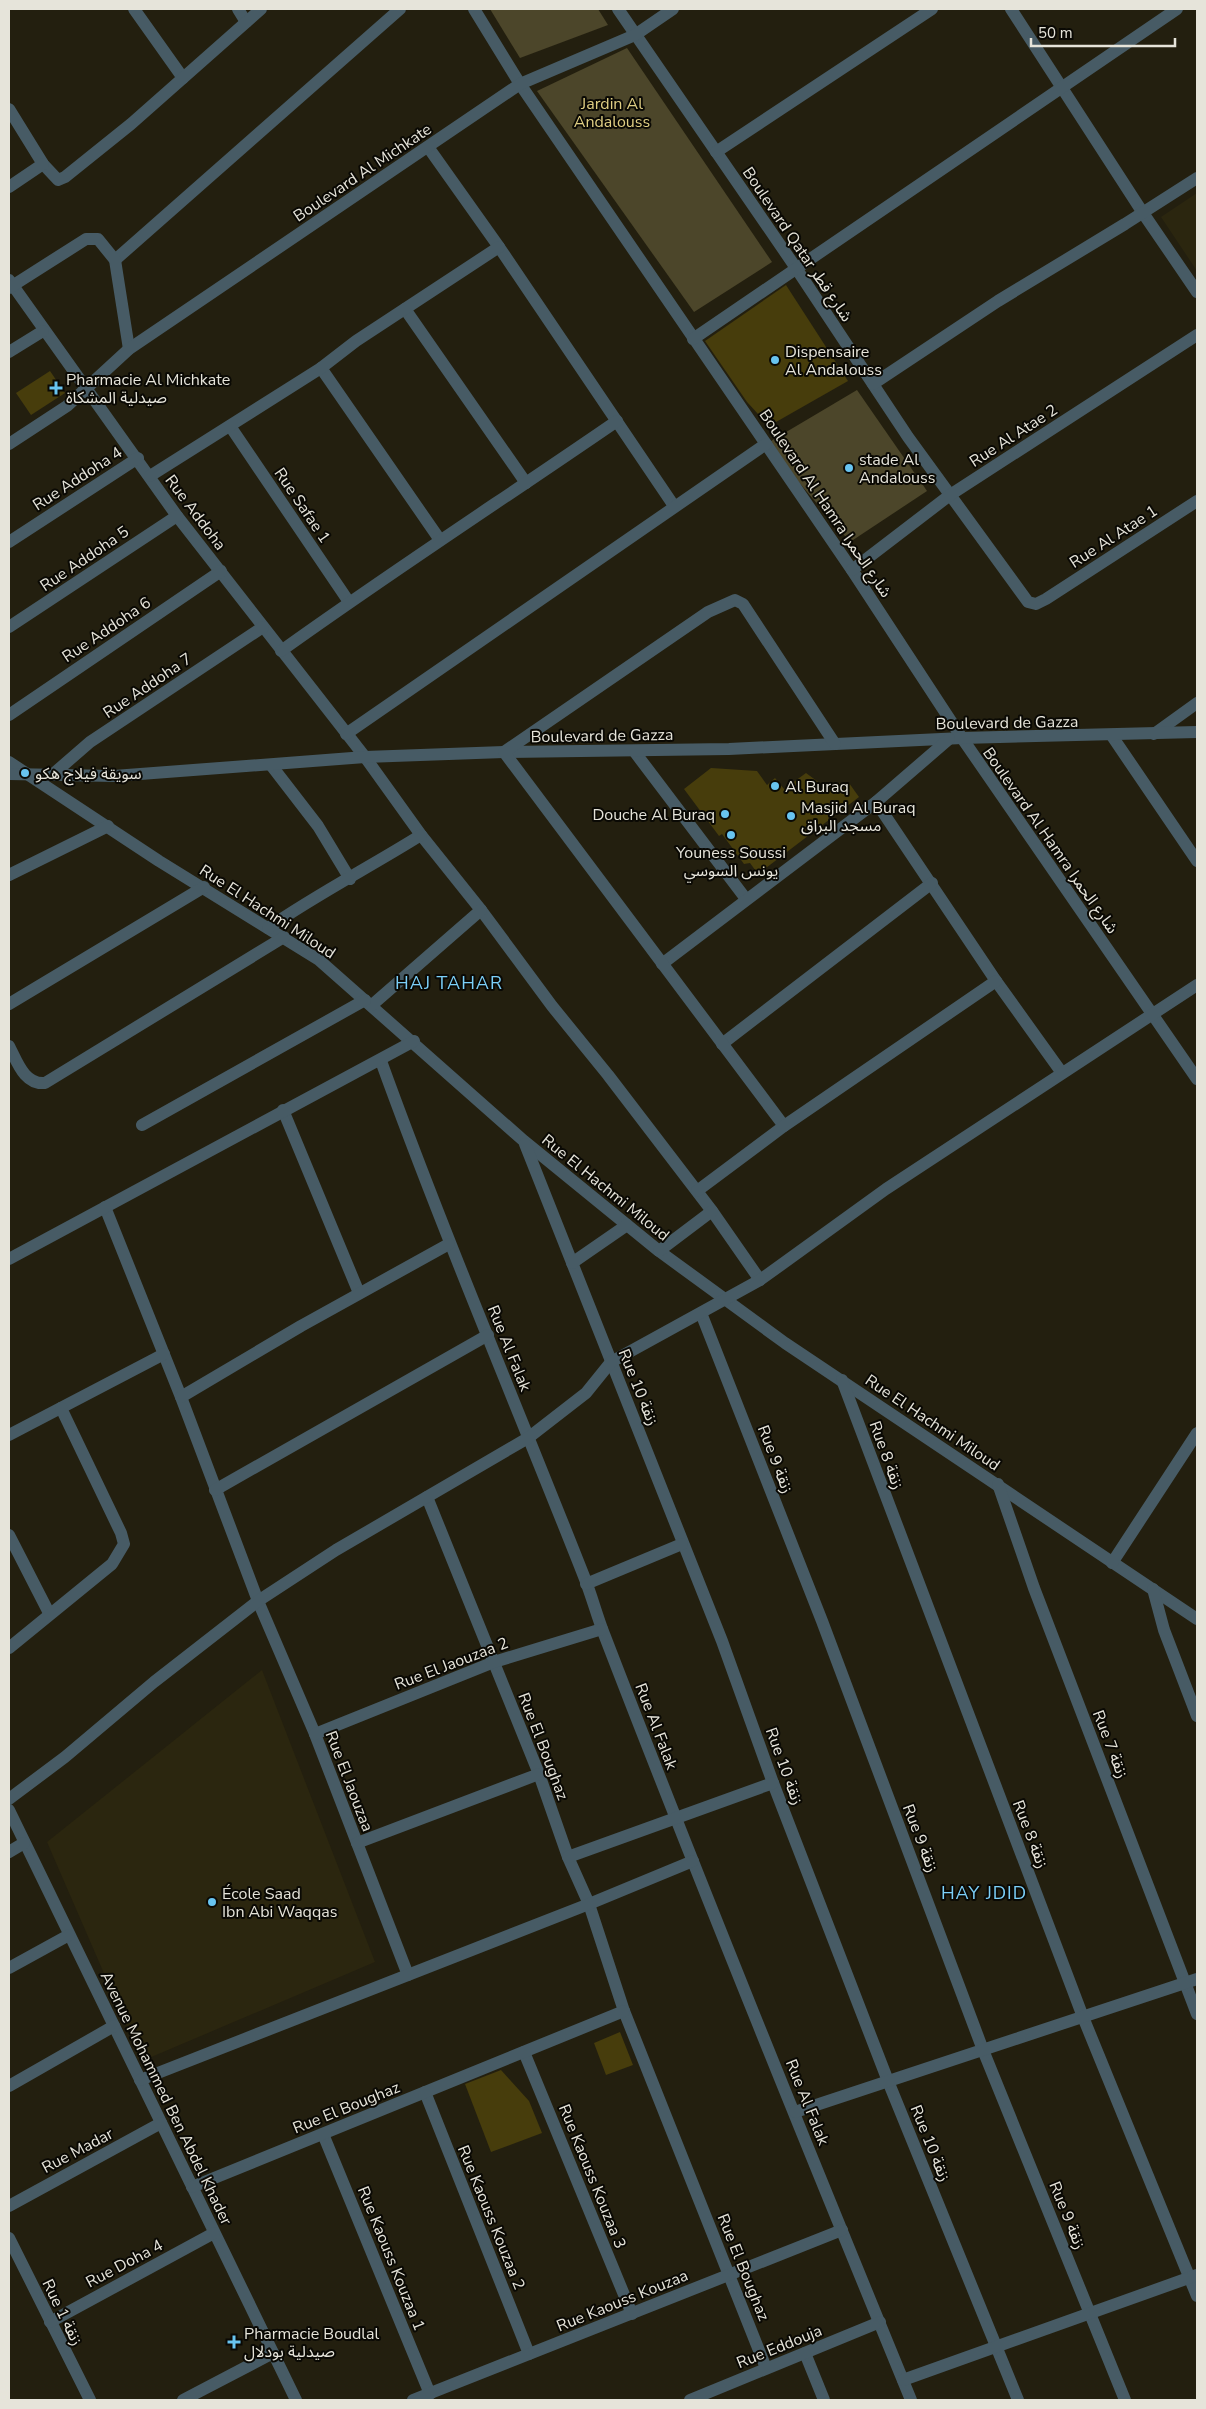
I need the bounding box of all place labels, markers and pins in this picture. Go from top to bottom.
place label: Dispensaire Al Andalouss [785,341,882,381]
marker: Dispensaire Al Andalouss [769,354,781,366]
place label: Pharmacie Al Michkate صيدلية المشكاة [66,369,230,409]
marker: Pharmacie Al Michkate صيدلية المشكاة [50,382,62,394]
place label: stade Al Andalouss [859,449,935,489]
marker: stade Al Andalouss [843,462,855,474]
place label: سويقة فيلاج هكو [35,763,142,786]
marker: سويقة فيلاج هكو [19,767,31,779]
place label: Al Buraq [785,776,849,798]
marker: Al Buraq [769,780,781,792]
place label: Masjid Al Buraq مسجد البراق [801,797,916,837]
place label: Douche Al Buraq [592,804,715,826]
marker: Douche Al Buraq [719,808,731,820]
marker: Masjid Al Buraq مسجد البراق [785,810,797,822]
marker: Youness Soussi يونس السوسي [725,829,737,841]
place label: Youness Soussi يونس السوسي [675,842,786,883]
place label: École Saad Ibn Abi Waqqas [222,1883,337,1923]
marker: École Saad Ibn Abi Waqqas [206,1896,218,1908]
place label: Pharmacie Boudlal صيدلية بودلال [244,2323,380,2363]
marker: Pharmacie Boudlal صيدلية بودلال [228,2336,240,2348]

